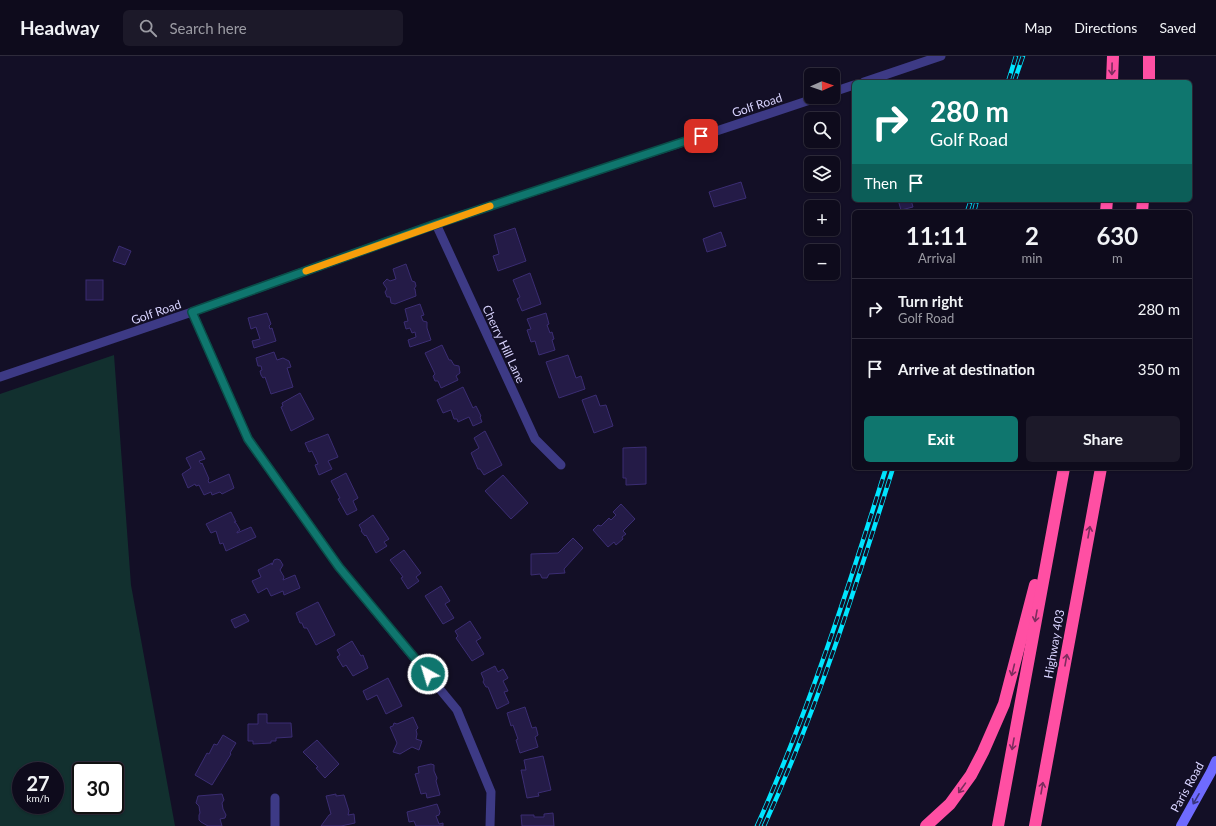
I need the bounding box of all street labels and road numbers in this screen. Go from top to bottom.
street label: Golf Road [730,90,784,120]
street label: Golf Road [129,296,183,328]
street label: Cherry Hill Lane [479,302,529,386]
street label: Highway 403 [1041,608,1067,680]
street label: Paris Road [1167,759,1207,815]

